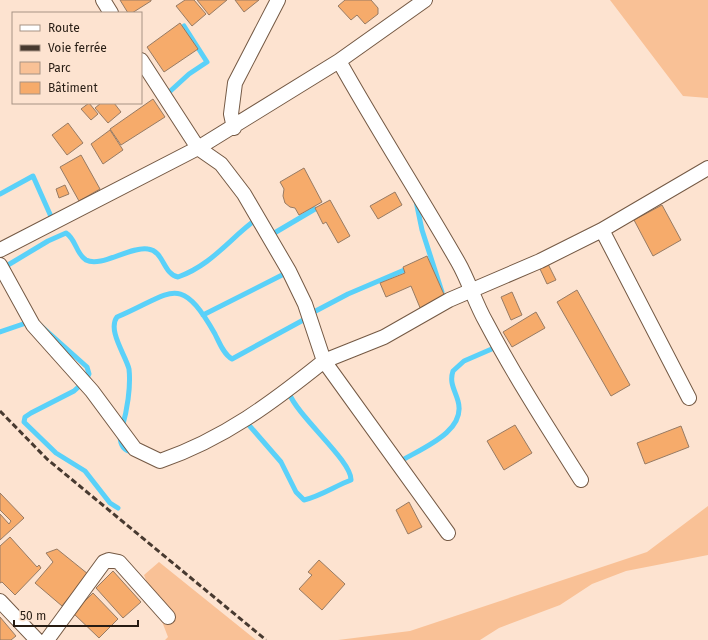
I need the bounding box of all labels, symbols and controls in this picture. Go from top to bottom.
legend [12,12,142,104]
text: Route [48,21,80,35]
text: Voie ferrée [48,41,107,55]
text: Parc [48,61,71,75]
text: Bâtiment [48,81,98,95]
scale bar [14,602,138,628]
text: 50 m [20,609,46,623]

